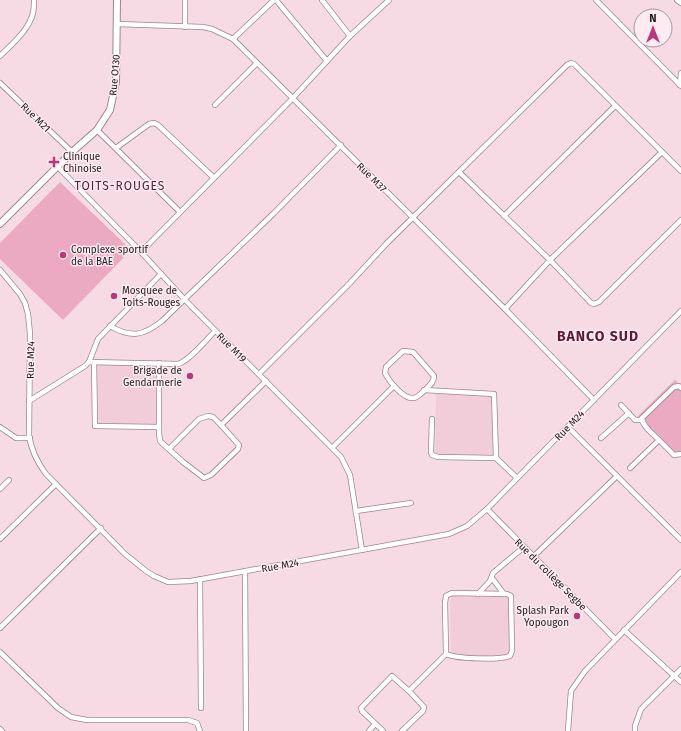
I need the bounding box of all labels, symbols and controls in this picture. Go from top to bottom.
north arrow [633,8,673,48]
text: N [649,12,657,25]
street label: Rue O130 [107,53,123,96]
street label: Rue M21 [18,101,53,135]
place label: Clinique Chinoise [63,151,102,175]
marker: Clinique Chinoise [48,156,60,168]
street label: Rue M37 [354,160,389,195]
district label: TOITS-ROUGES [75,179,165,193]
place label: Complexe sportif de la BAE [71,244,149,268]
marker: Complexe sportif de la BAE [58,250,68,260]
place label: Mosquee de Toits-Rouges [122,285,181,309]
marker: Mosquee de Toits-Rouges [109,291,119,301]
district label: BANCO SUD [557,328,639,345]
street label: Rue M19 [214,330,249,365]
street label: Rue M24 [25,340,37,379]
place label: Brigade de Gendarmerie [123,365,182,389]
marker: Brigade de Gendarmerie [185,371,195,381]
street label: Rue M24 [552,407,588,443]
street label: Rue du collège Segbe [512,536,589,613]
street label: Rue M24 [261,557,300,575]
place label: Splash Park Yopougon [517,605,570,629]
marker: Splash Park Yopougon [572,611,582,621]

